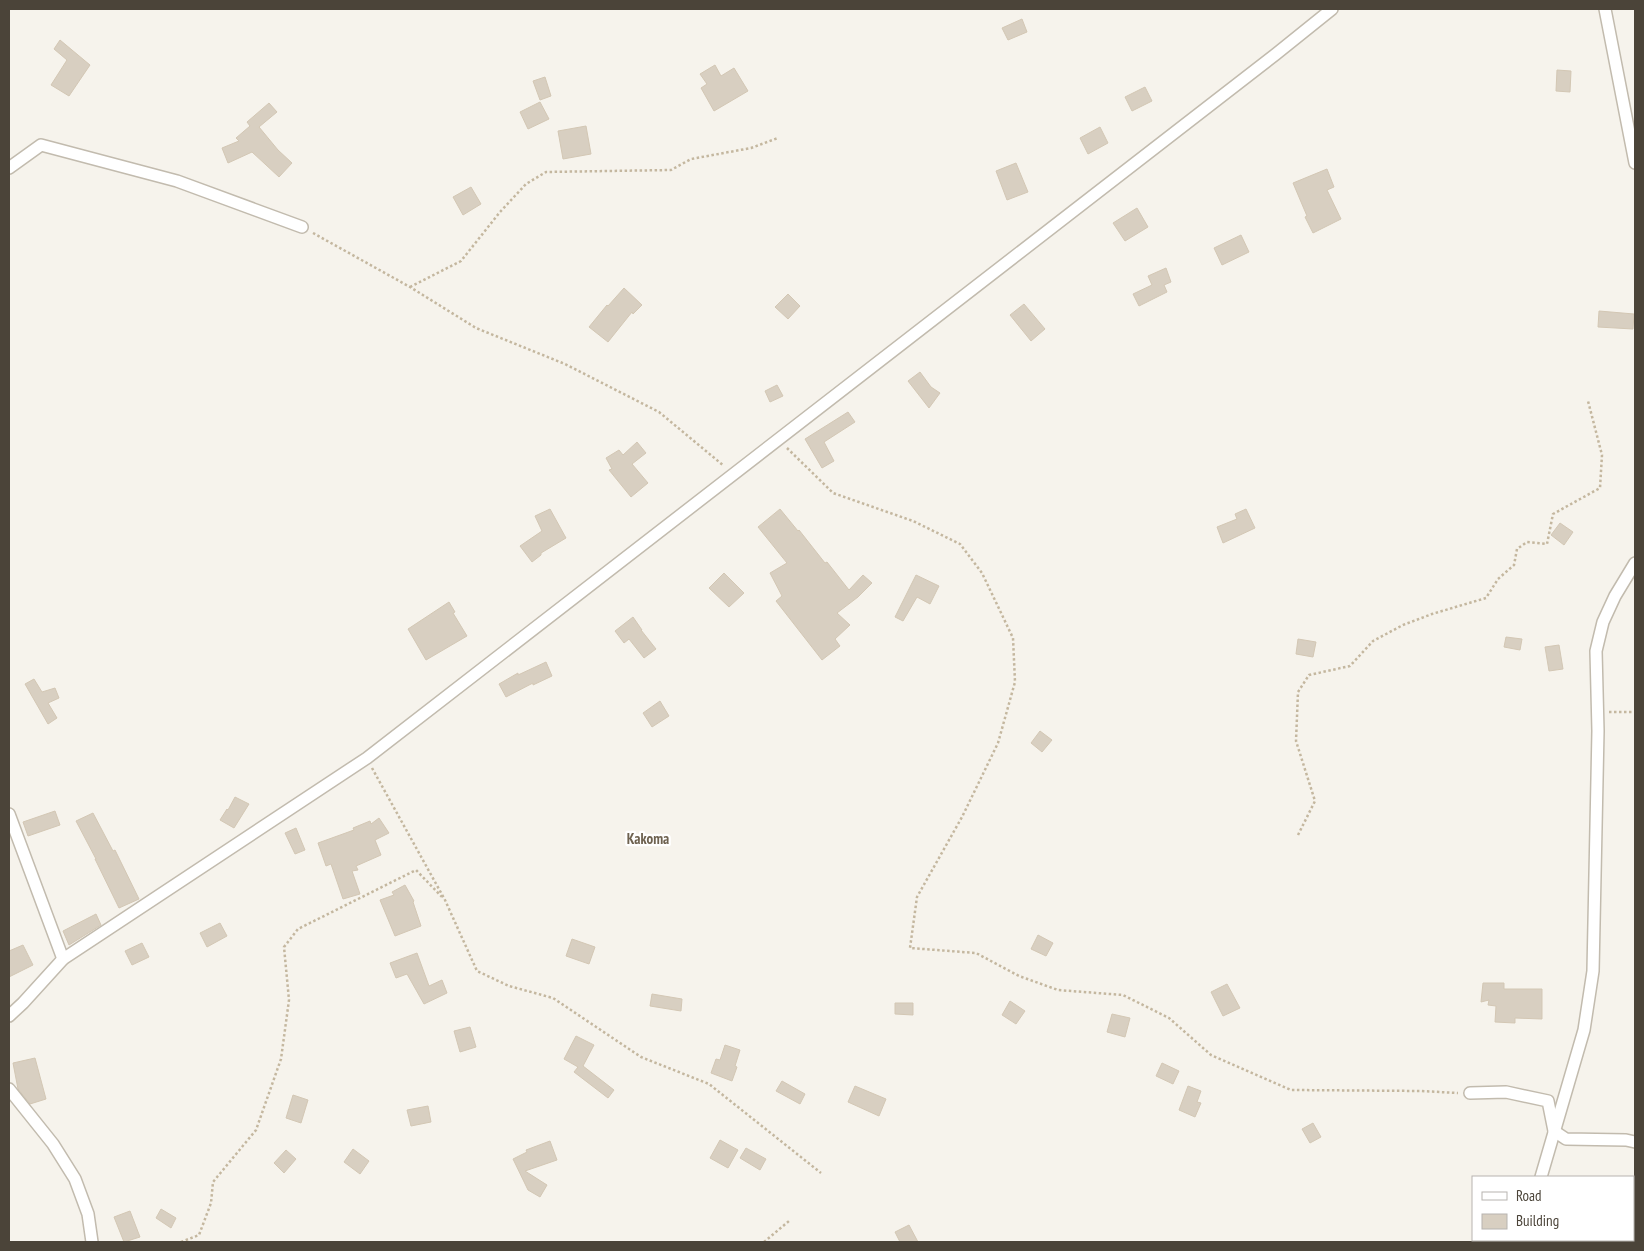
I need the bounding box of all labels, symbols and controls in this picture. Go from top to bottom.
district label: Kakoma [627,829,669,848]
legend [1472,1176,1634,1241]
text: Road [1516,1186,1542,1205]
text: Building [1516,1211,1559,1230]

